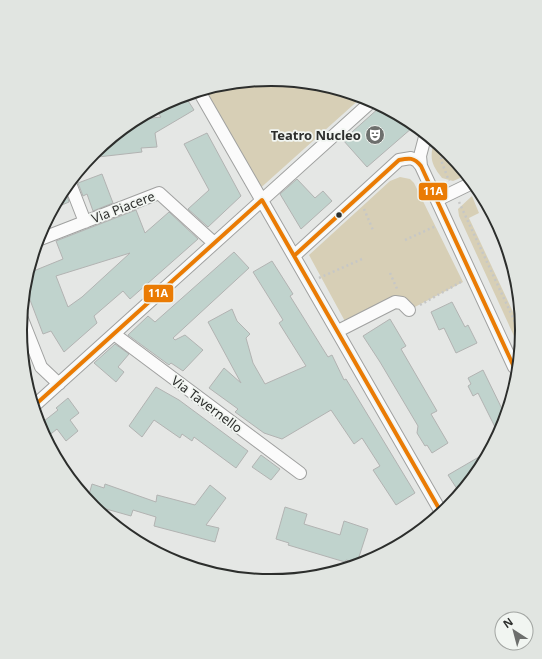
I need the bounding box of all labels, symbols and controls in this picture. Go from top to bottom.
theatre icon: Teatro Nucleo [364,124,386,146]
place label: Teatro Nucleo [271,126,361,144]
line badge: 11A [418,182,448,201]
text: 11A [423,183,443,198]
street label: Via Piacere [89,187,157,227]
unlabelled marker [334,210,344,220]
line badge: 11A [143,284,174,303]
text: 11A [148,285,168,300]
street label: Via Tavernello [168,371,246,437]
north arrow [494,611,534,651]
text: N [500,614,516,631]

